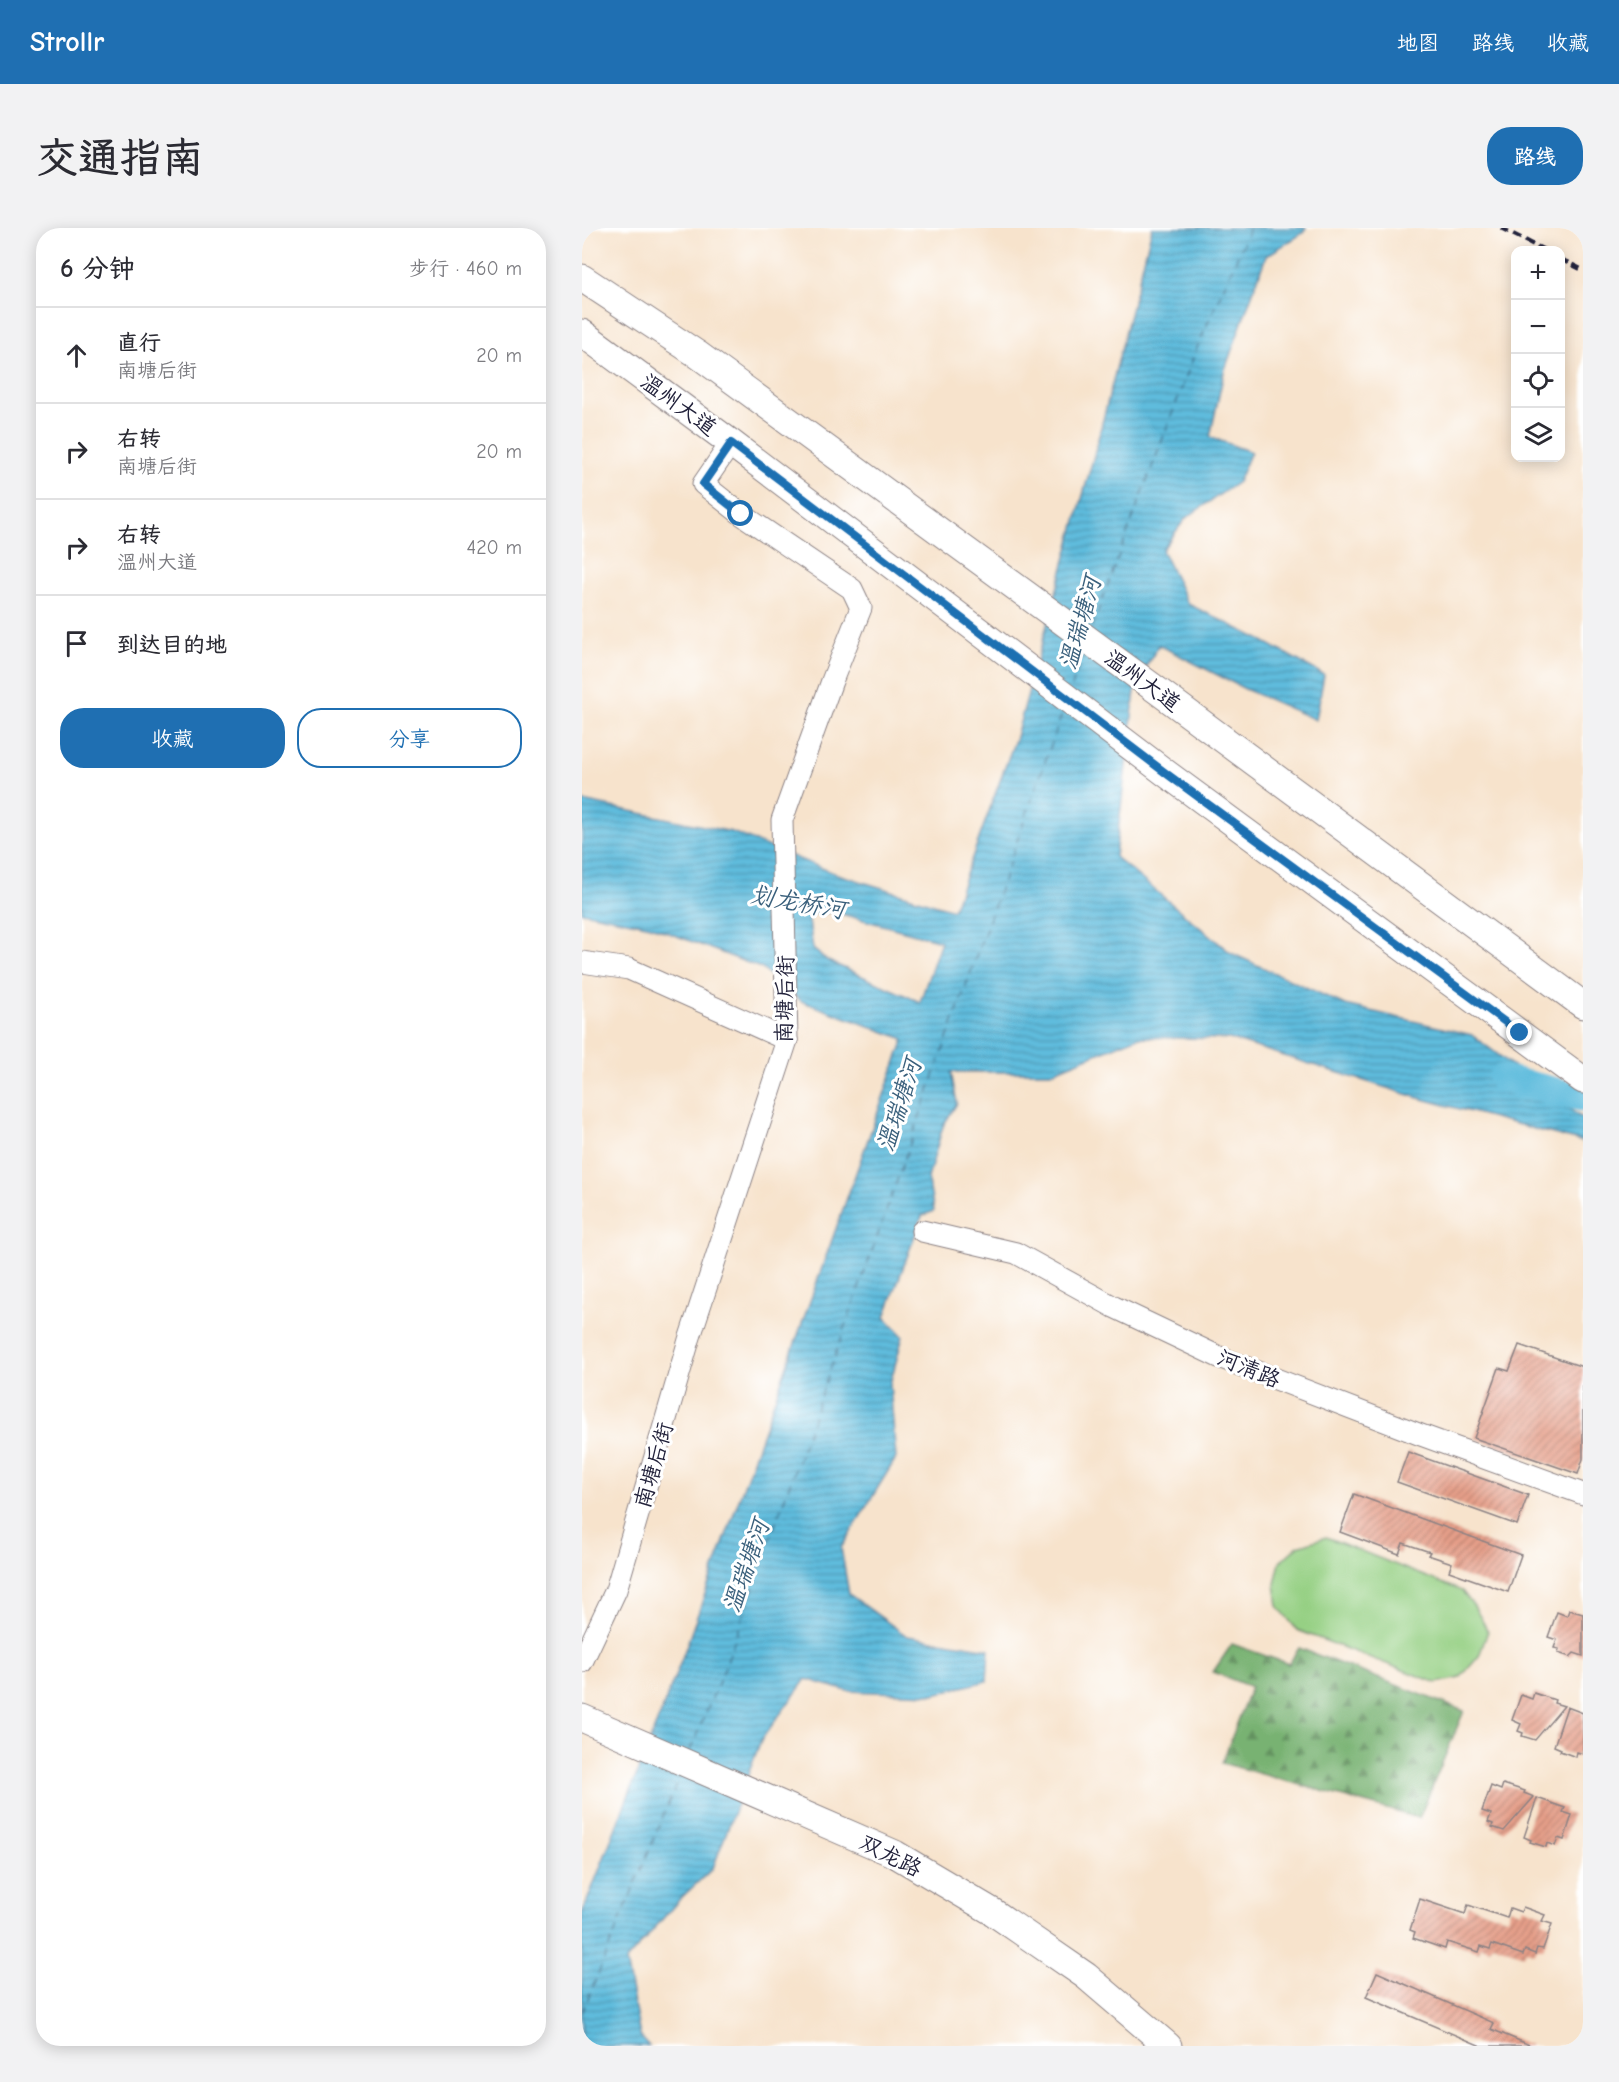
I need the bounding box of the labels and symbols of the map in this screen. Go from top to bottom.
street label: 温州大道 [635,368,722,441]
route start [727,500,753,526]
water label: 温瑞塘河 [1053,569,1108,673]
street label: 温州大道 [1099,644,1186,717]
water label: 划龙桥河 [748,880,852,925]
street label: 南塘后街 [771,955,799,1043]
route end [1506,1019,1532,1045]
water label: 温瑞塘河 [871,1051,928,1155]
street label: 河清路 [1213,1345,1284,1393]
street label: 南塘后街 [629,1419,679,1511]
water label: 温瑞塘河 [717,1512,776,1616]
street label: 双龙路 [855,1829,926,1882]

